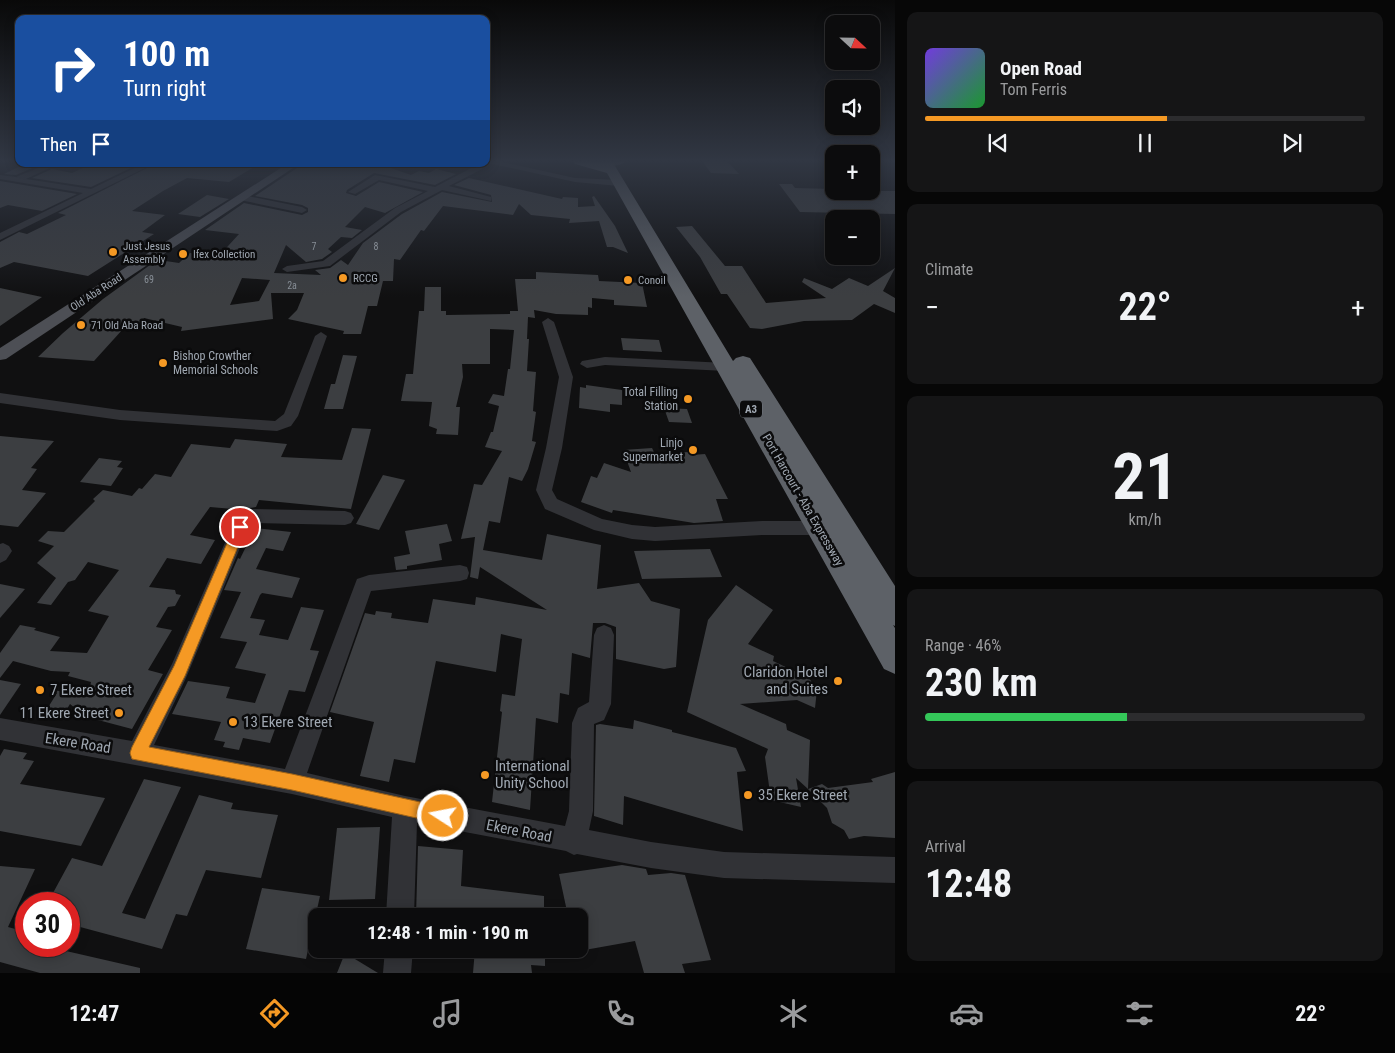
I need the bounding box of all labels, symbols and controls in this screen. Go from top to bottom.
north arrow [825,15,880,70]
map controls [825,15,880,265]
text: 100 m [123,34,210,75]
icon: right [40,35,105,100]
text: Open Road [1000,57,1082,80]
text: Turn right [123,76,206,101]
button: sound [825,80,880,135]
text: Tom Ferris [1000,80,1067,99]
icon: previous [984,129,1012,157]
icon: pause [1131,129,1159,157]
icon: next [1278,129,1306,157]
icon: arrive [87,130,115,158]
text: Then [40,133,77,156]
button: + [825,145,880,200]
button: − [825,210,880,265]
place label: Just Jesus Assembly [123,240,170,266]
house number: 7 [312,241,317,252]
house number: 8 [374,241,379,252]
marker: Just Jesus Assembly [107,246,119,258]
marker: Ifex Collection [177,248,189,260]
place label: Ifex Collection [193,248,255,261]
text: Climate [925,260,973,279]
street label: Old Aba Road [68,271,124,314]
marker: RCCG [337,272,349,284]
place label: RCCG [353,272,378,285]
house number: 69 [144,274,154,285]
marker: Conoil [622,274,634,286]
place label: Conoil [638,274,666,287]
house number: 2a [287,280,297,291]
text: 22° [1118,285,1172,329]
text: − [925,291,939,324]
text: + [1351,291,1365,324]
marker: 71 Old Aba Road [75,319,87,331]
place label: 71 Old Aba Road [91,319,163,332]
place label: Bishop Crowther Memorial Schools [173,349,258,377]
marker: Bishop Crowther Memorial Schools [157,357,169,369]
place label: Total Filling Station [623,385,678,413]
marker: Total Filling Station [682,393,694,405]
road number: A3 [740,400,762,418]
street label: Port Harcourt - Aba Expressway [759,432,847,568]
place label: Linjo Supermarket [623,436,683,464]
text: 21 [1112,439,1178,515]
marker: Linjo Supermarket [687,444,699,456]
pin [219,506,261,548]
text: km/h [1129,510,1161,529]
icon: arrive [226,513,254,541]
text: Range · 46% [925,636,1001,655]
text: 230 km [925,661,1038,705]
place label: Claridon Hotel and Suites [743,663,828,698]
marker: Claridon Hotel and Suites [832,675,844,687]
place label: 7 Ekere Street [50,681,132,699]
marker: 7 Ekere Street [34,684,46,696]
place label: 11 Ekere Street [20,704,109,722]
marker: 11 Ekere Street [113,707,125,719]
place label: 13 Ekere Street [243,713,332,731]
marker: 13 Ekere Street [227,716,239,728]
street label: Ekere Road [44,729,112,757]
place label: International Unity School [495,757,570,792]
marker: International Unity School [479,769,491,781]
place label: 35 Ekere Street [758,786,847,804]
position arrow [416,789,468,841]
marker: 35 Ekere Street [742,789,754,801]
street label: Ekere Road [485,816,553,846]
text: Arrival [925,837,966,856]
text: 12:48 [925,862,1012,906]
speed limit sign: 30 [15,892,80,957]
text: 12:48 · 1 min · 190 m [367,921,529,944]
icon: directions [257,996,292,1031]
icon: music [430,996,465,1031]
icon: phone [603,996,638,1031]
icon: climate [776,996,811,1031]
icon: car [949,996,984,1031]
icon: filters [1122,996,1157,1031]
text: 12:47 [69,1001,119,1026]
text: 22° [1295,1001,1326,1026]

